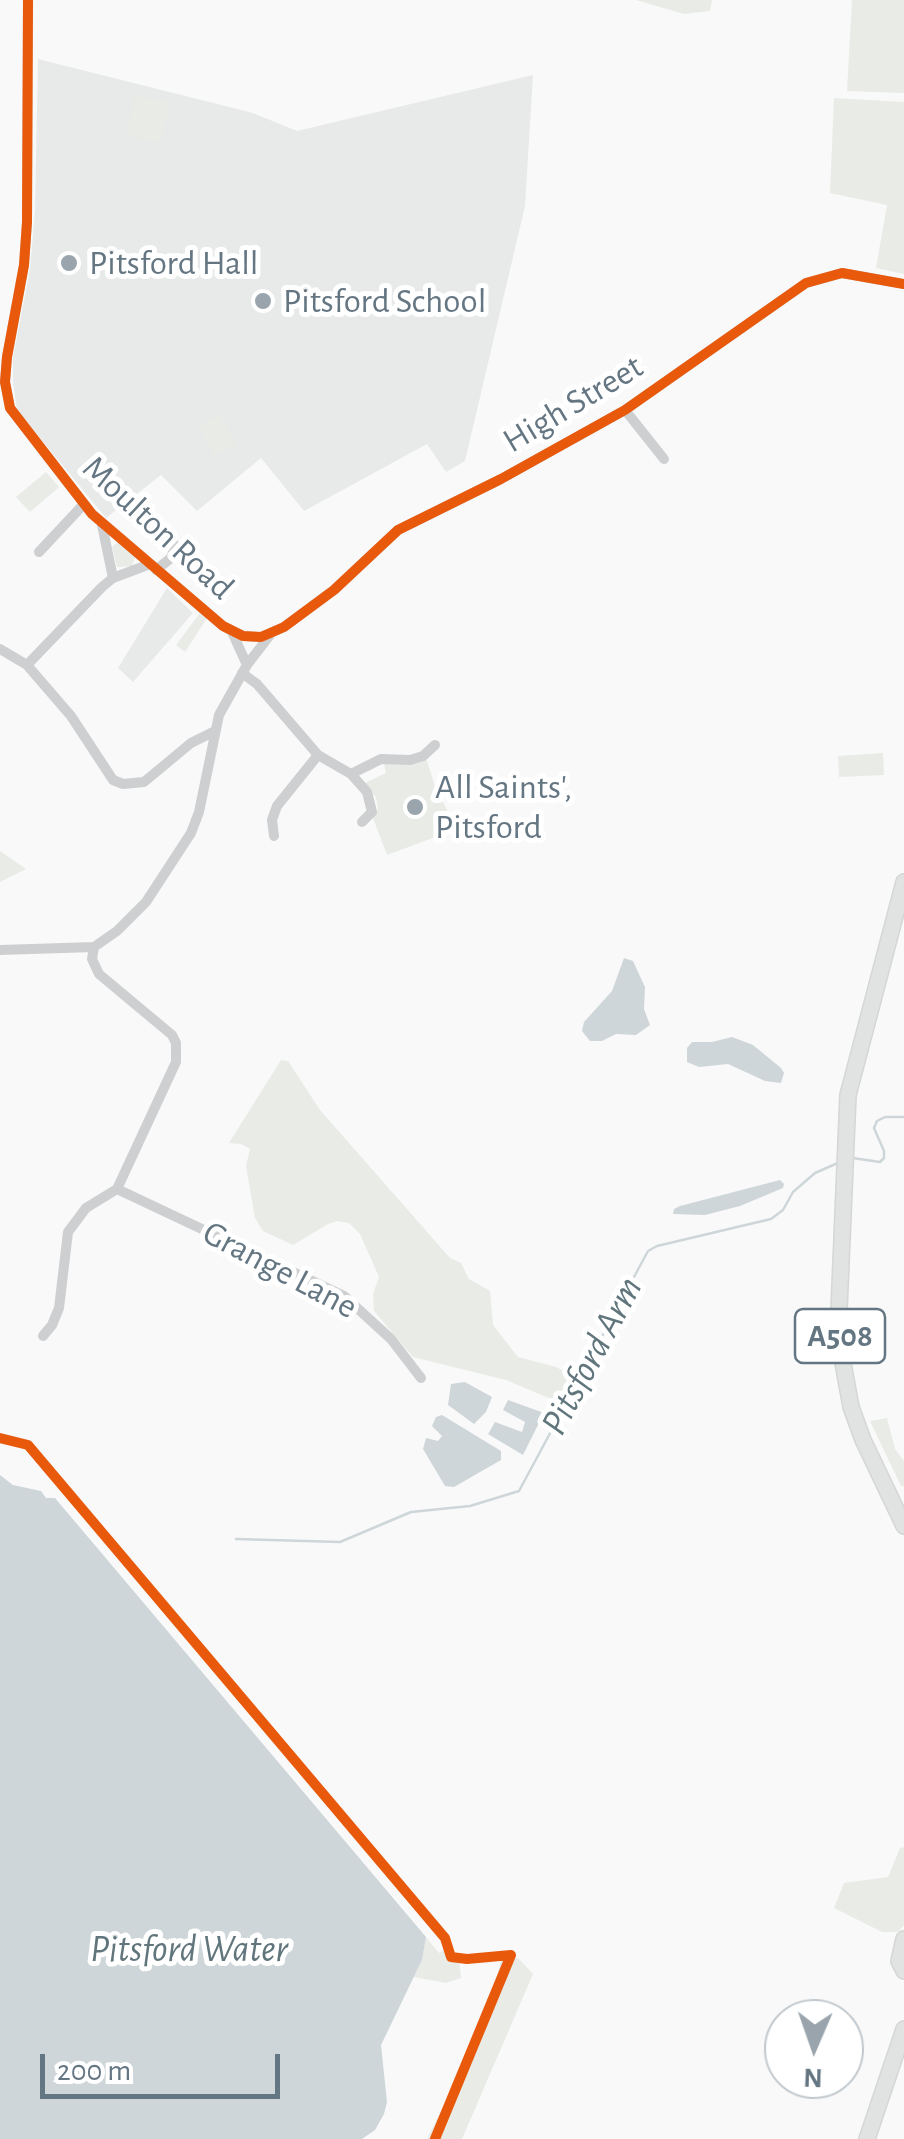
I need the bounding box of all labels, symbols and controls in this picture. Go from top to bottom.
place label: Pitsford Hall [89,242,258,284]
marker: Pitsford Hall [58,252,80,274]
place label: Pitsford School [283,280,486,322]
marker: Pitsford School [252,290,274,312]
street label: High Street [495,346,651,462]
street label: Moulton Road [74,447,242,609]
place label: All Saints', Pitsford [435,766,572,848]
marker: All Saints', Pitsford [404,796,426,818]
street label: Grange Lane [196,1212,364,1328]
water label: Pitsford Arm [531,1269,653,1443]
road number: A508 [795,1309,885,1363]
water label: Pitsford Water [90,1927,288,1973]
north arrow [764,1999,864,2099]
scale bar [45,2034,285,2096]
text: 200 m [57,2056,131,2086]
text: N [803,2063,823,2091]

